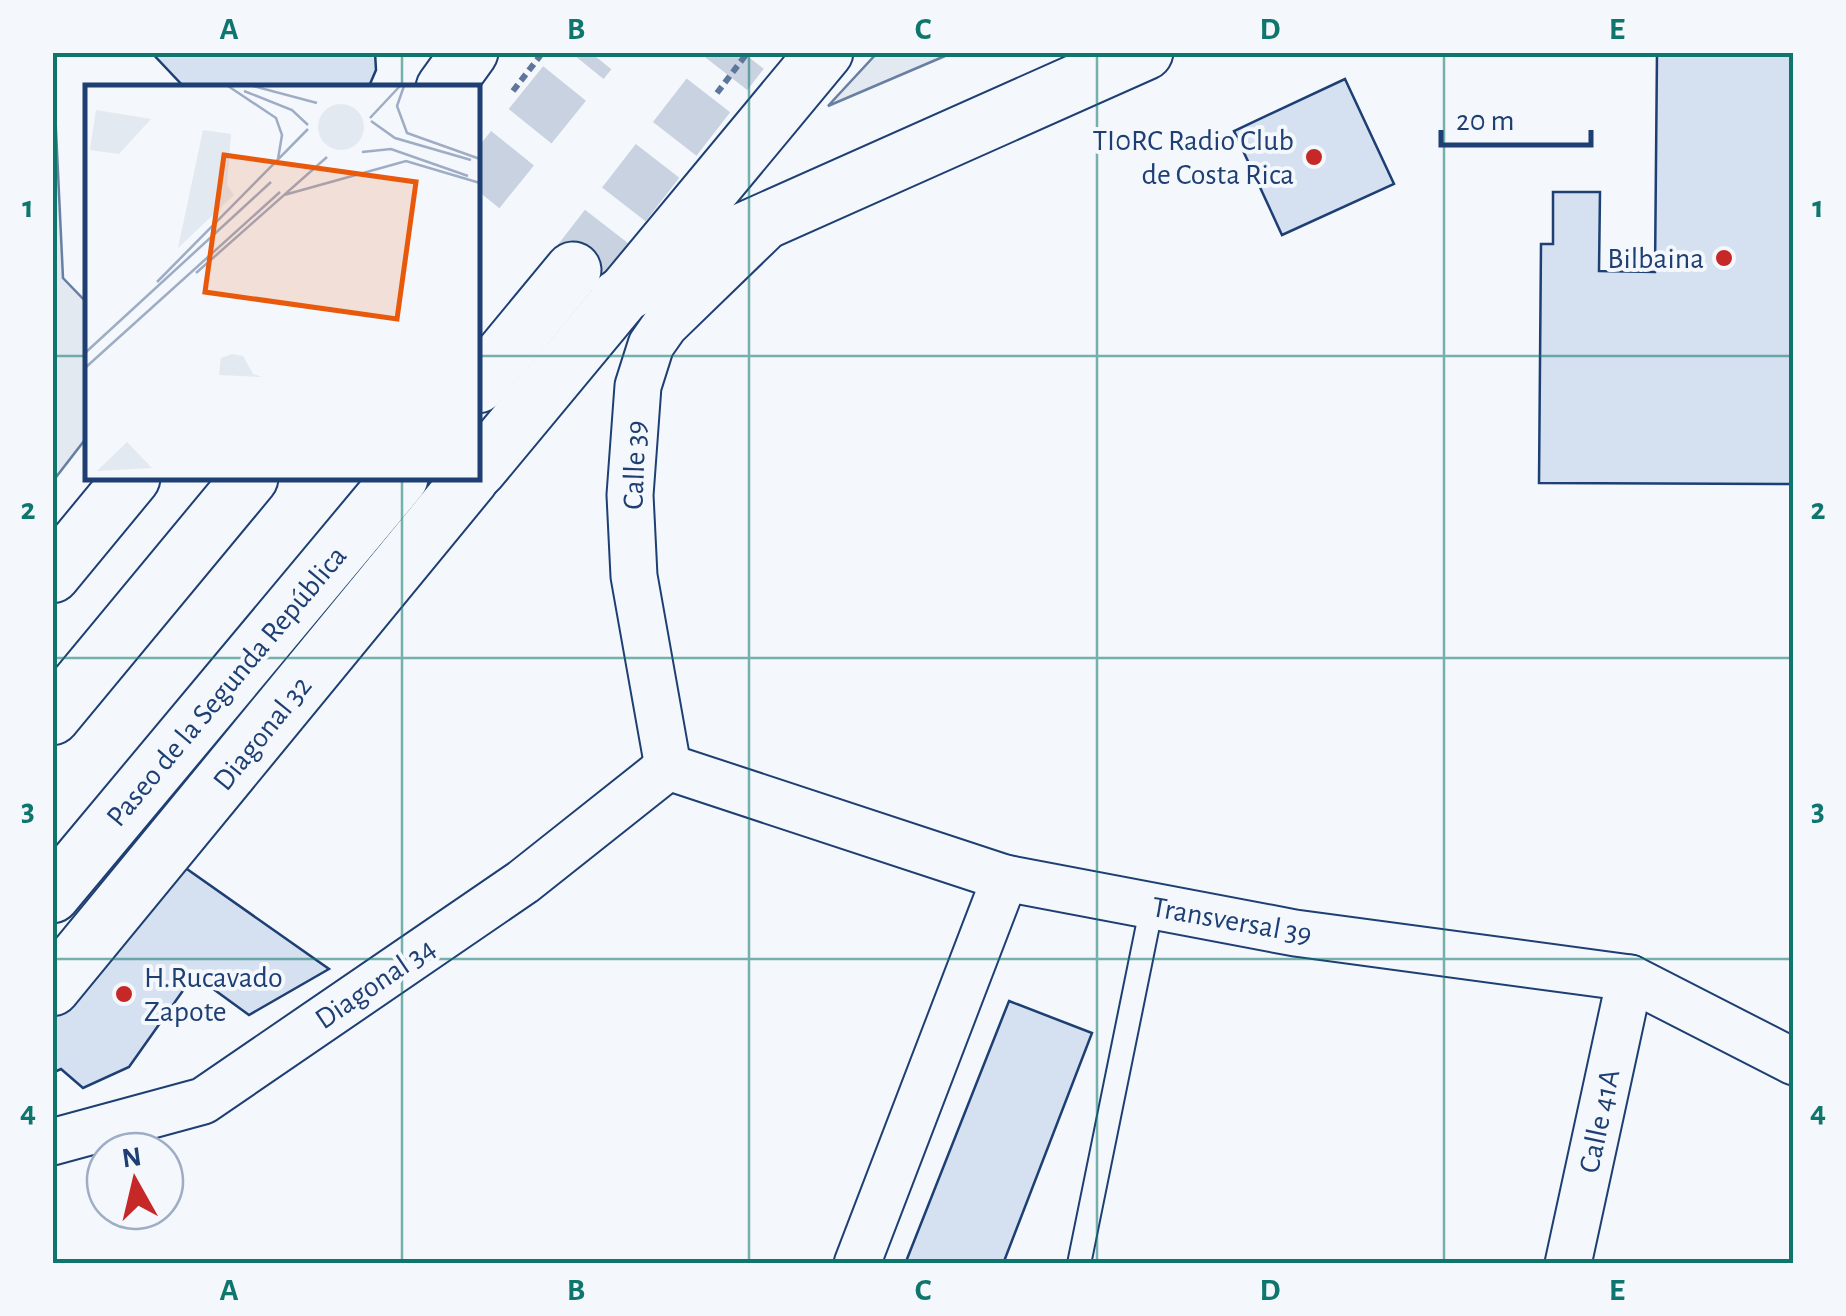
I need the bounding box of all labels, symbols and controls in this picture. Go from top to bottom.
text: A [219,13,239,45]
text: B [567,13,585,45]
text: C [915,13,932,45]
text: D [1260,13,1281,45]
text: E [1609,13,1625,45]
inset map [85,85,480,480]
scale bar [1441,85,1591,147]
text: 20 m [1456,106,1514,136]
place label: TI0RC Radio Club de Costa Rica [1092,126,1294,190]
marker: TI0RC Radio Club de Costa Rica [1303,146,1325,168]
text: 1 [22,191,34,223]
text: 1 [1812,191,1824,223]
place label: Bilbaina [1607,244,1704,274]
marker: Bilbaina [1713,247,1735,269]
street label: Calle 39 [618,420,652,510]
text: 2 [20,493,36,525]
text: 2 [1810,493,1826,525]
street label: Paseo de la Segunda República [101,541,353,832]
street label: Diagonal 32 [208,671,318,796]
text: 3 [21,794,35,826]
text: 3 [1811,794,1825,826]
street label: Transversal 39 [1150,892,1314,950]
street label: Diagonal 34 [310,933,441,1035]
place label: H.Rucavado Zapote [144,963,283,1027]
marker: H.Rucavado Zapote [113,983,135,1005]
street label: Calle 41A [1574,1067,1626,1176]
text: 4 [20,1096,36,1128]
text: 4 [1810,1096,1826,1128]
north arrow [85,1131,185,1231]
text: N [120,1143,143,1173]
text: A [219,1274,239,1306]
text: B [567,1274,585,1306]
text: C [915,1274,932,1306]
text: D [1260,1274,1281,1306]
text: E [1609,1274,1625,1306]

